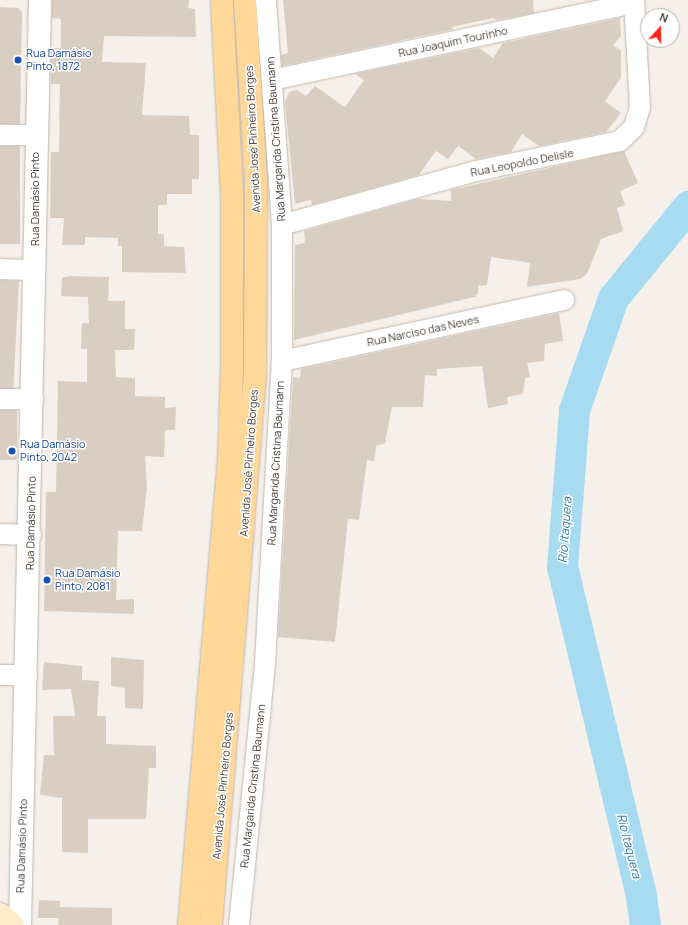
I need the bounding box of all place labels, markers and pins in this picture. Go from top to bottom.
place label: Rua Damásio Pinto, 1872 [26,47,92,73]
marker: Rua Damásio Pinto, 1872 [13,55,23,65]
place label: Rua Damásio Pinto, 2042 [20,438,86,464]
marker: Rua Damásio Pinto, 2042 [7,446,17,456]
place label: Rua Damásio Pinto, 2081 [55,567,121,593]
marker: Rua Damásio Pinto, 2081 [42,575,52,585]

